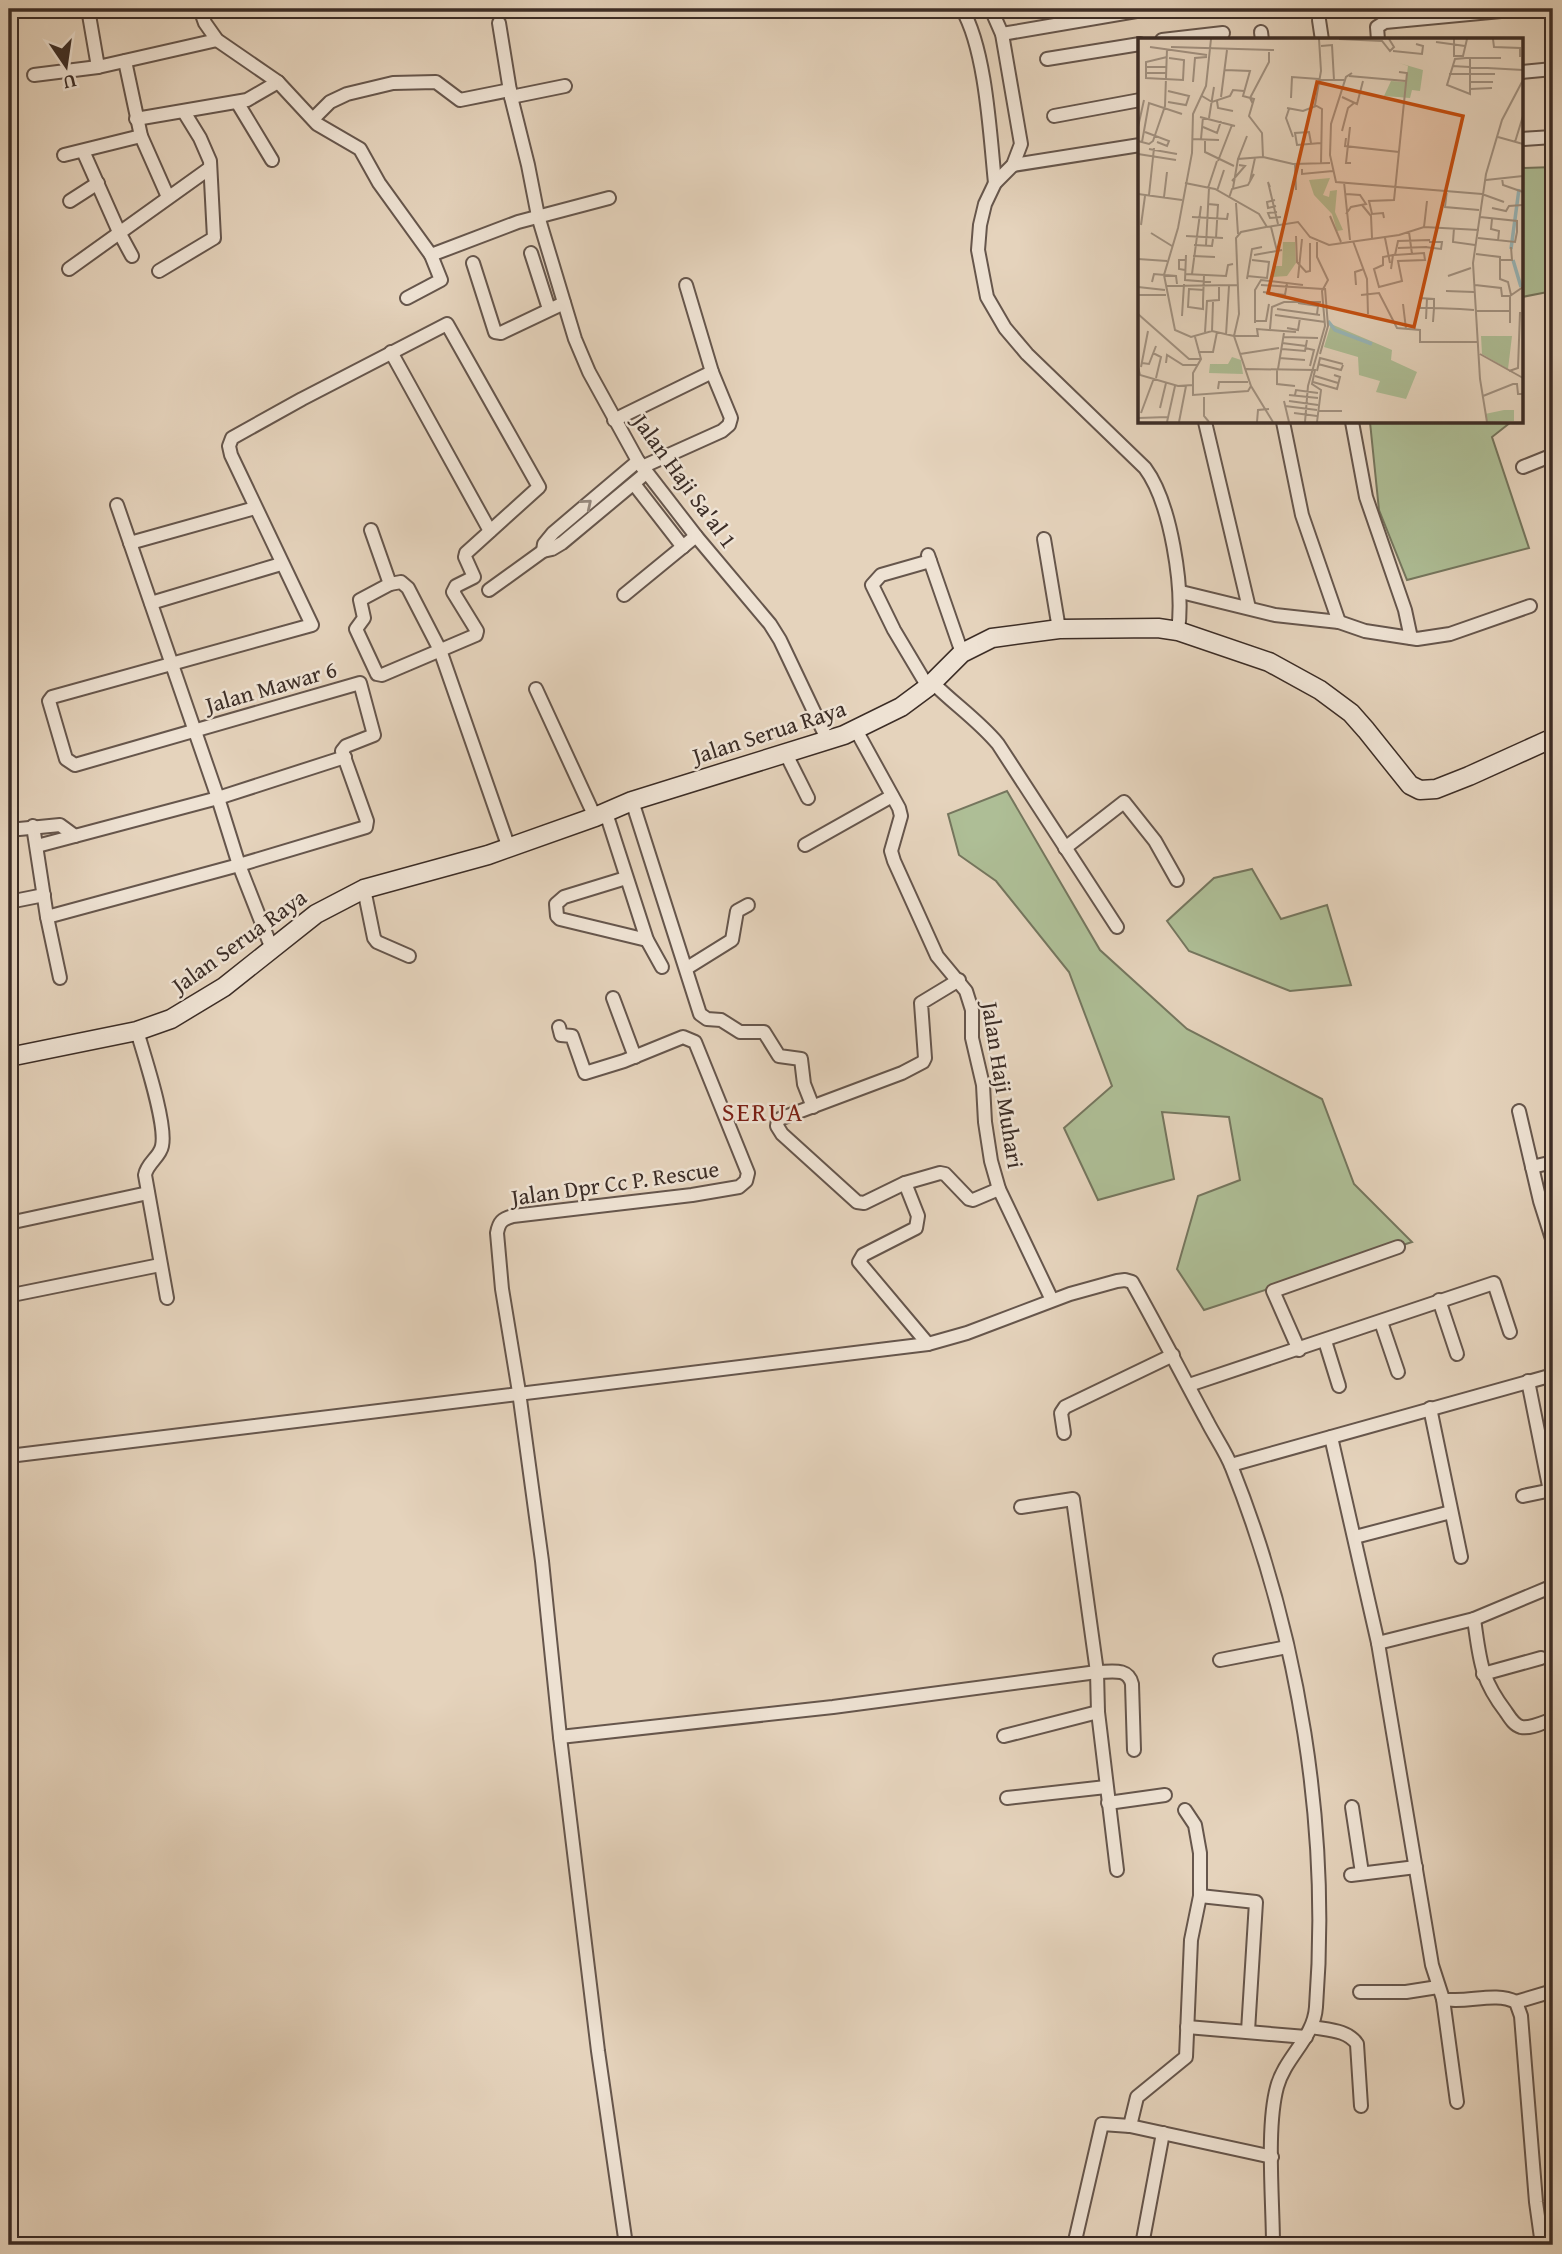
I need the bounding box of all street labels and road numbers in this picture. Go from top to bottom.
street label: Jalan Haji Sa'al 1 [624,404,745,555]
street label: Jalan Mawar 6 [198,652,340,722]
street label: Jalan Serua Raya [685,691,850,773]
street label: Jalan Serua Raya [162,880,313,1003]
street label: Jalan Haji Muhari [974,996,1033,1171]
street label: Jalan Dpr Cc P. Rescue [506,1152,721,1214]

